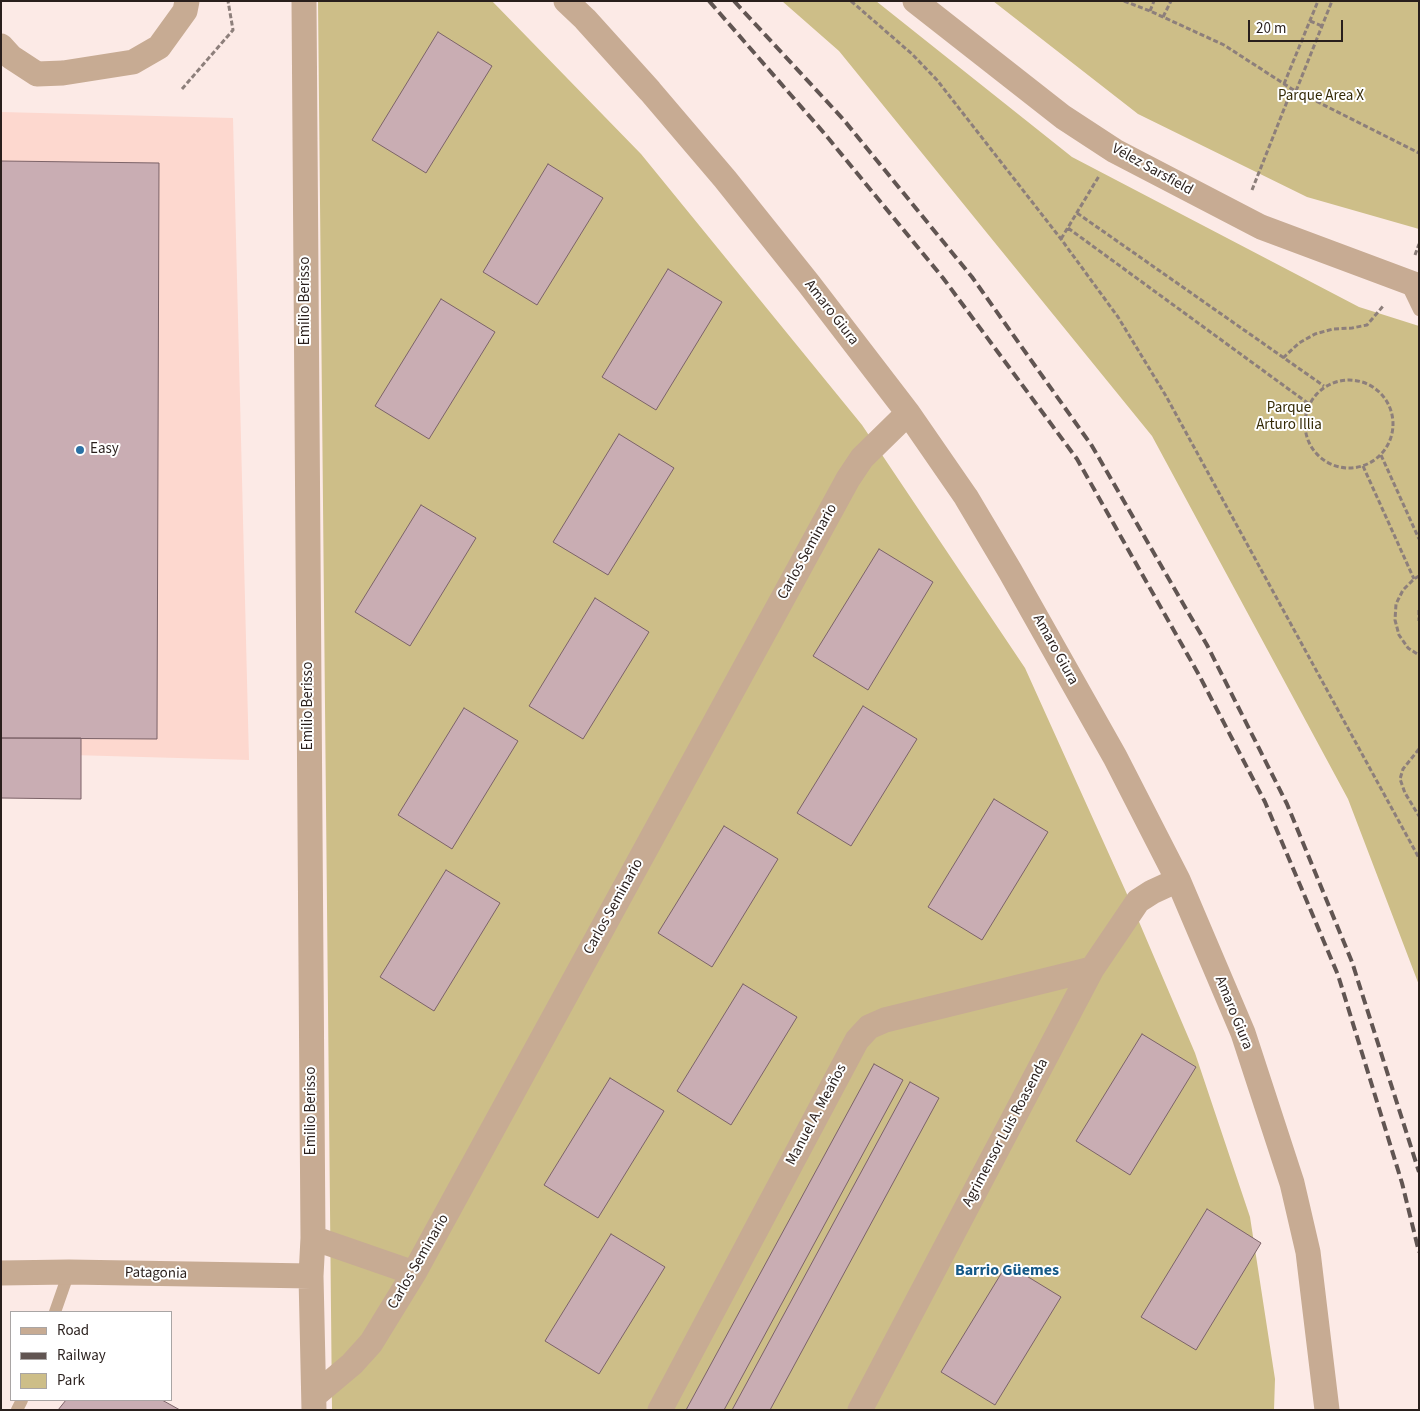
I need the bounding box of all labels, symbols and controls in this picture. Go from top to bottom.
scale bar [1250,10,1345,42]
text: 20 m [1256,18,1286,39]
park label: Parque Area X [1278,88,1364,106]
street label: Vélez Sarsfield [1108,140,1196,200]
street label: Emilio Berisso [297,257,315,345]
street label: Amaro Giura [800,277,862,349]
park label: Parque Arturo Illia [1256,400,1322,435]
place label: Easy [90,441,119,459]
marker: Easy [74,444,86,456]
street label: Carlos Seminario [774,501,842,603]
street label: Amaro Giura [1028,612,1082,688]
street label: Emilio Berisso [300,662,318,750]
street label: Carlos Seminario [580,856,648,958]
street label: Amaro Giura [1210,974,1256,1052]
street label: Agrimensor Luis Roasenda [959,1056,1053,1210]
street label: Manuel A. Meaños [783,1061,851,1169]
street label: Emilio Berisso [303,1067,321,1155]
street label: Carlos Seminario [384,1211,454,1313]
district label: Barrio Güemes [955,1261,1059,1281]
street label: Patagonia [125,1264,187,1284]
legend [10,1311,172,1401]
text: Road [57,1320,89,1341]
text: Railway [57,1345,106,1366]
text: Park [57,1370,85,1391]

